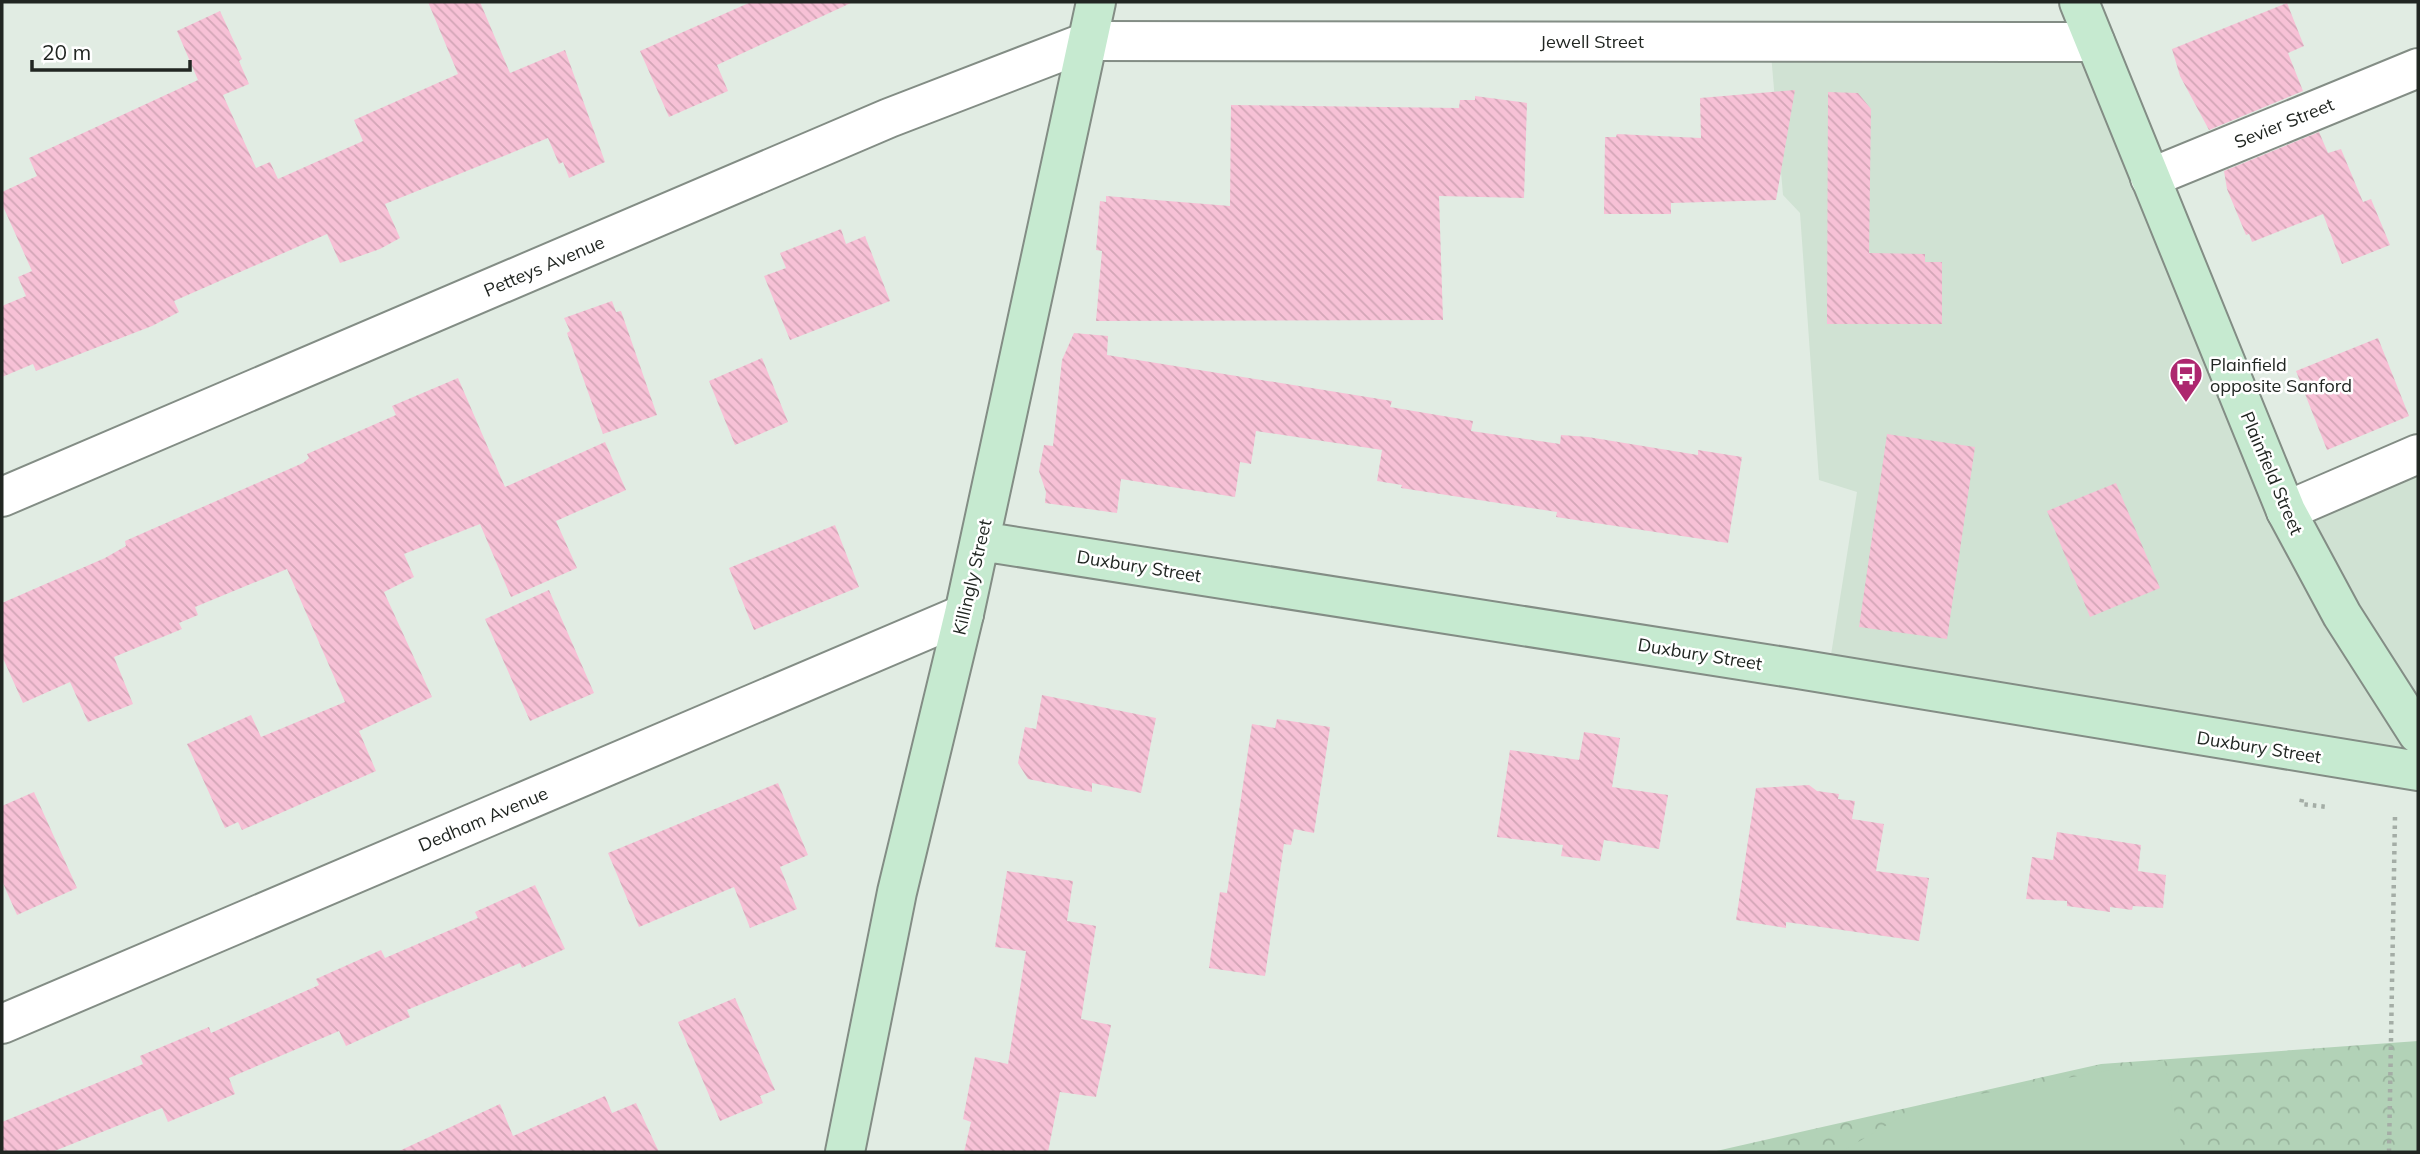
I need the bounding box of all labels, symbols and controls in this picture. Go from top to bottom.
scale bar [32,28,189,72]
street label: Jewell Street [1540,30,1644,53]
text: 20 m [42,39,91,65]
street label: Sevier Street [2231,93,2337,153]
street label: Petteys Avenue [480,230,608,302]
place label: Plainfield opposite Sanford [2210,353,2352,397]
bus stop icon: Plainfield opposite Sanford [2167,355,2205,404]
street label: Plainfield Street [2236,408,2308,538]
street label: Killingly Street [947,517,997,637]
street label: Duxbury Street [1075,545,1203,587]
street label: Duxbury Street [1636,633,1764,675]
street label: Duxbury Street [2195,726,2323,768]
street label: Dedham Avenue [415,781,551,857]

